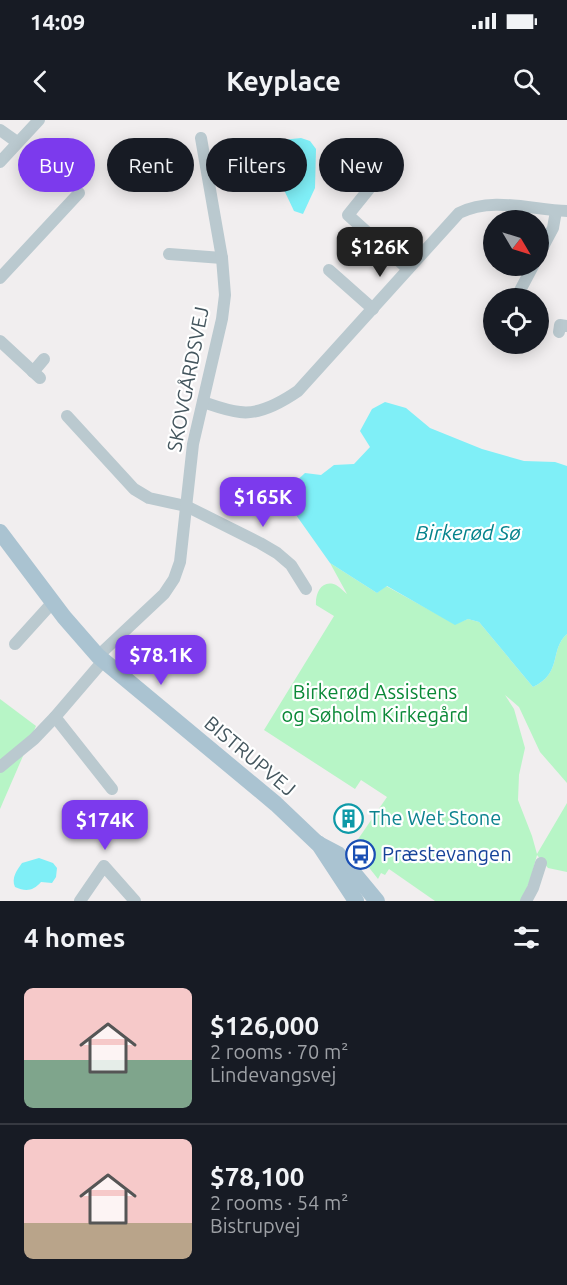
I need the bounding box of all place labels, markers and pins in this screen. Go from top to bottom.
pin: $126K [338,227,422,278]
pin: $165K [221,477,305,528]
pin: $78.1K [112,635,210,686]
pin: $174K [63,800,147,851]
building icon: The Wet Stone [332,802,364,834]
place label: The Wet Stone [369,806,501,829]
bus stop icon: Præstevangen [345,838,377,870]
place label: Præstevangen [382,842,512,865]

